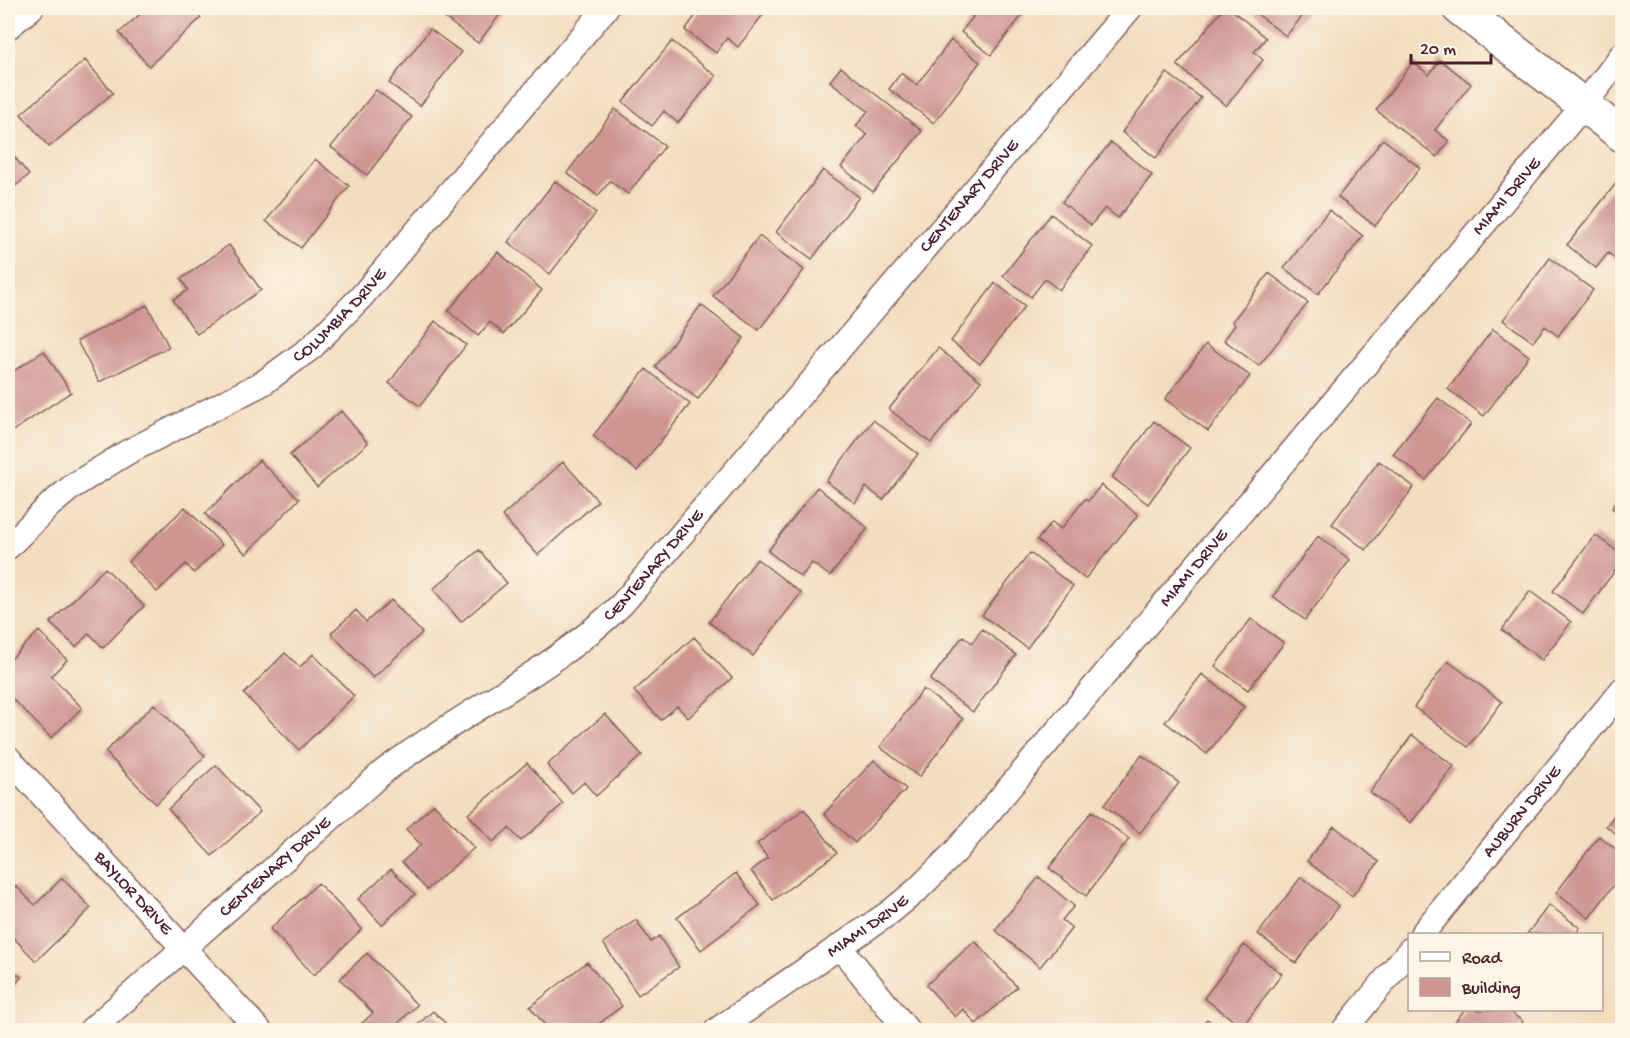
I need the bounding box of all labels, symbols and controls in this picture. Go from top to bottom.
scale bar [1411,27,1490,65]
text: 20 m [1420,40,1456,61]
street label: CENTENARY DRIVE [915,135,1024,257]
street label: MIAMI DRIVE [1468,153,1546,240]
street label: COLUMBIA DRIVE [289,264,392,368]
street label: CENTENARY DRIVE [599,505,709,626]
street label: MIAMI DRIVE [1155,524,1233,611]
street label: AUBURN DRIVE [1478,761,1567,862]
street label: CENTENARY DRIVE [215,812,336,922]
street label: BAYLOR DRIVE [88,846,177,940]
street label: MIAMI DRIVE [823,890,914,963]
legend [1408,933,1603,1011]
text: Road [1462,949,1503,970]
text: Building [1461,979,1521,1000]

